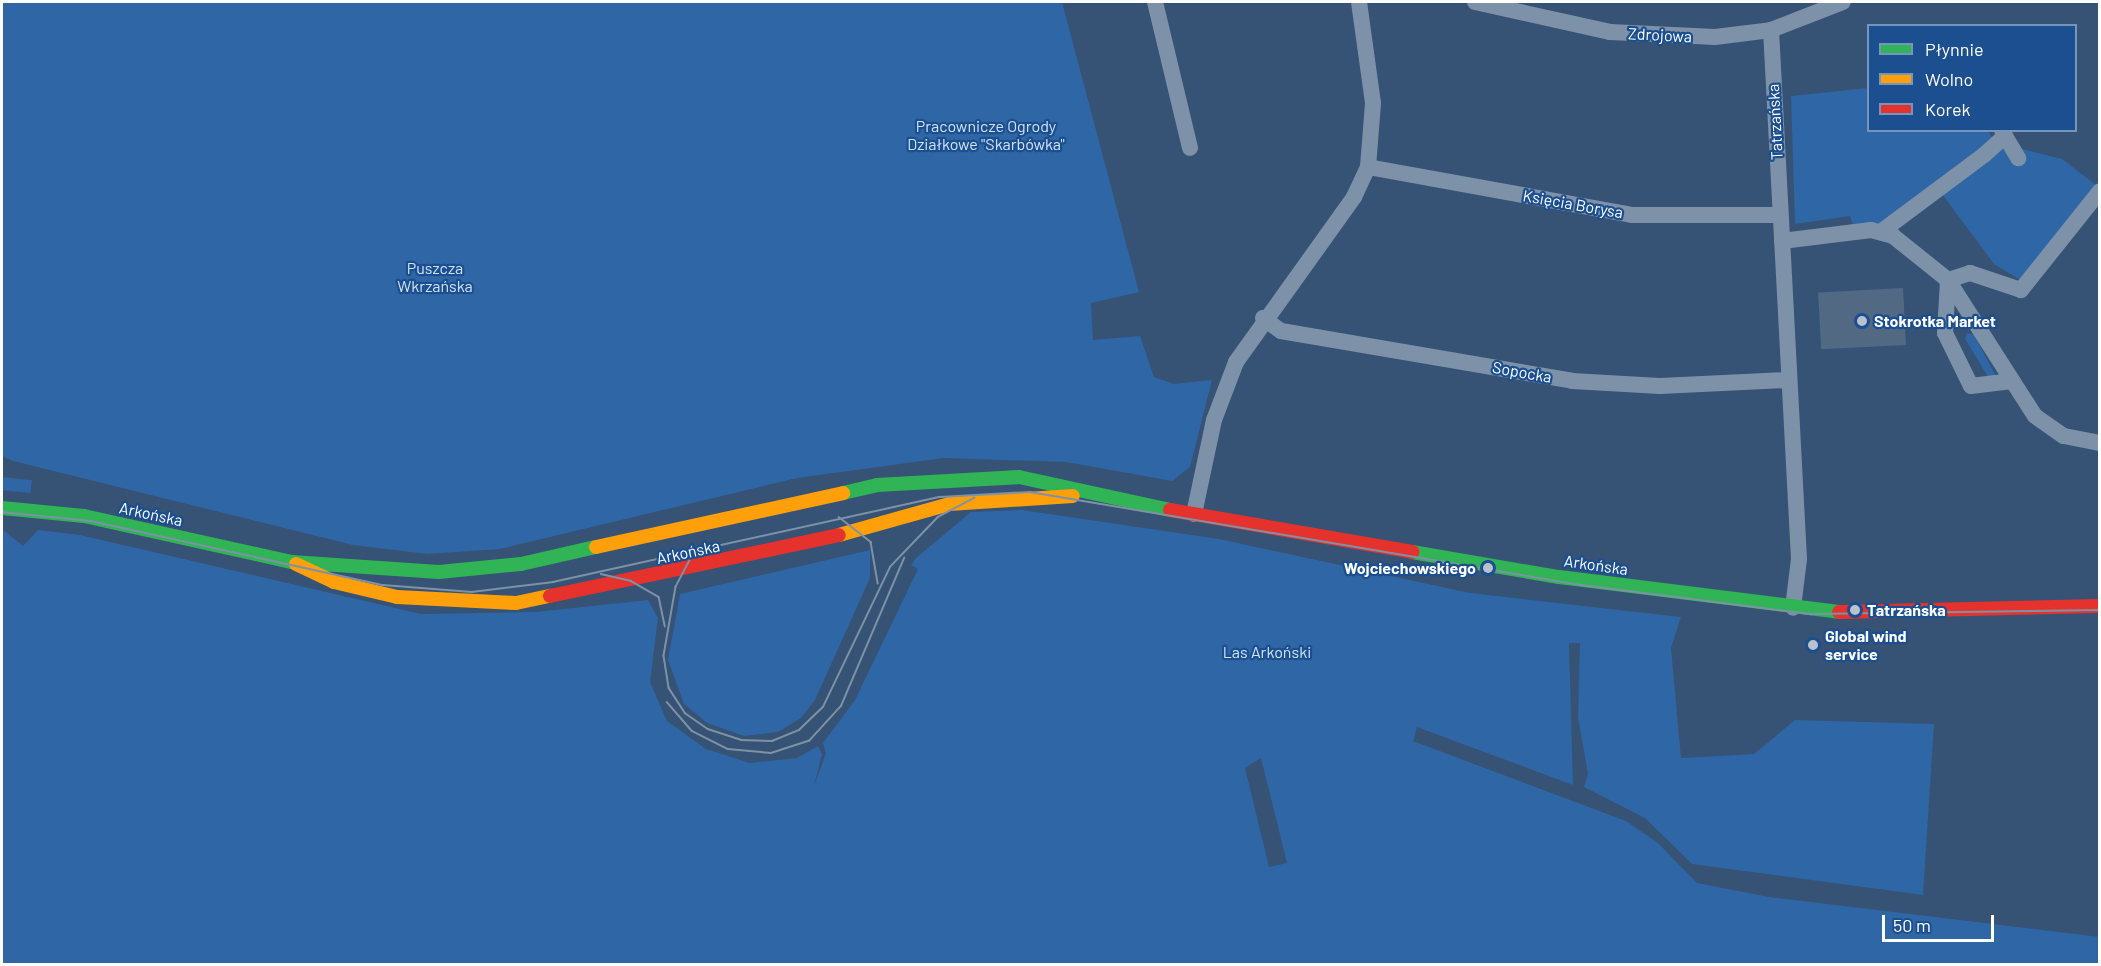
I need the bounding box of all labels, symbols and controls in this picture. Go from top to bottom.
street label: Zdrojowa [1628,24,1692,46]
legend [1867,24,2077,132]
text: Płynnie [1925,38,1984,60]
text: Wolno [1925,68,1973,90]
street label: Tatrzańska [1763,83,1787,161]
text: Korek [1925,98,1971,120]
park label: Pracownicze Ogrody Działkowe "Skarbówka" [907,116,1065,154]
street label: Księcia Borysa [1521,186,1625,222]
park label: Puszcza Wkrzańska [397,258,473,296]
place label: Stokrotka Market [1874,311,1996,331]
marker: Stokrotka Market [1855,314,1869,328]
street label: Sopocka [1491,357,1553,387]
street label: Arkońska [118,498,184,530]
street label: Arkońska [655,536,721,568]
street label: Arkońska [1563,551,1629,579]
place label: Wojciechowskiego [1344,558,1476,578]
marker: Wojciechowskiego [1481,561,1495,575]
place label: Tatrzańska [1867,600,1946,620]
marker: Tatrzańska [1848,603,1862,617]
place label: Global wind service [1825,626,1907,664]
marker: Global wind service [1806,638,1820,652]
park label: Las Arkoński [1223,642,1311,662]
scale bar [1885,903,1998,941]
text: 50 m [1893,914,1931,936]

